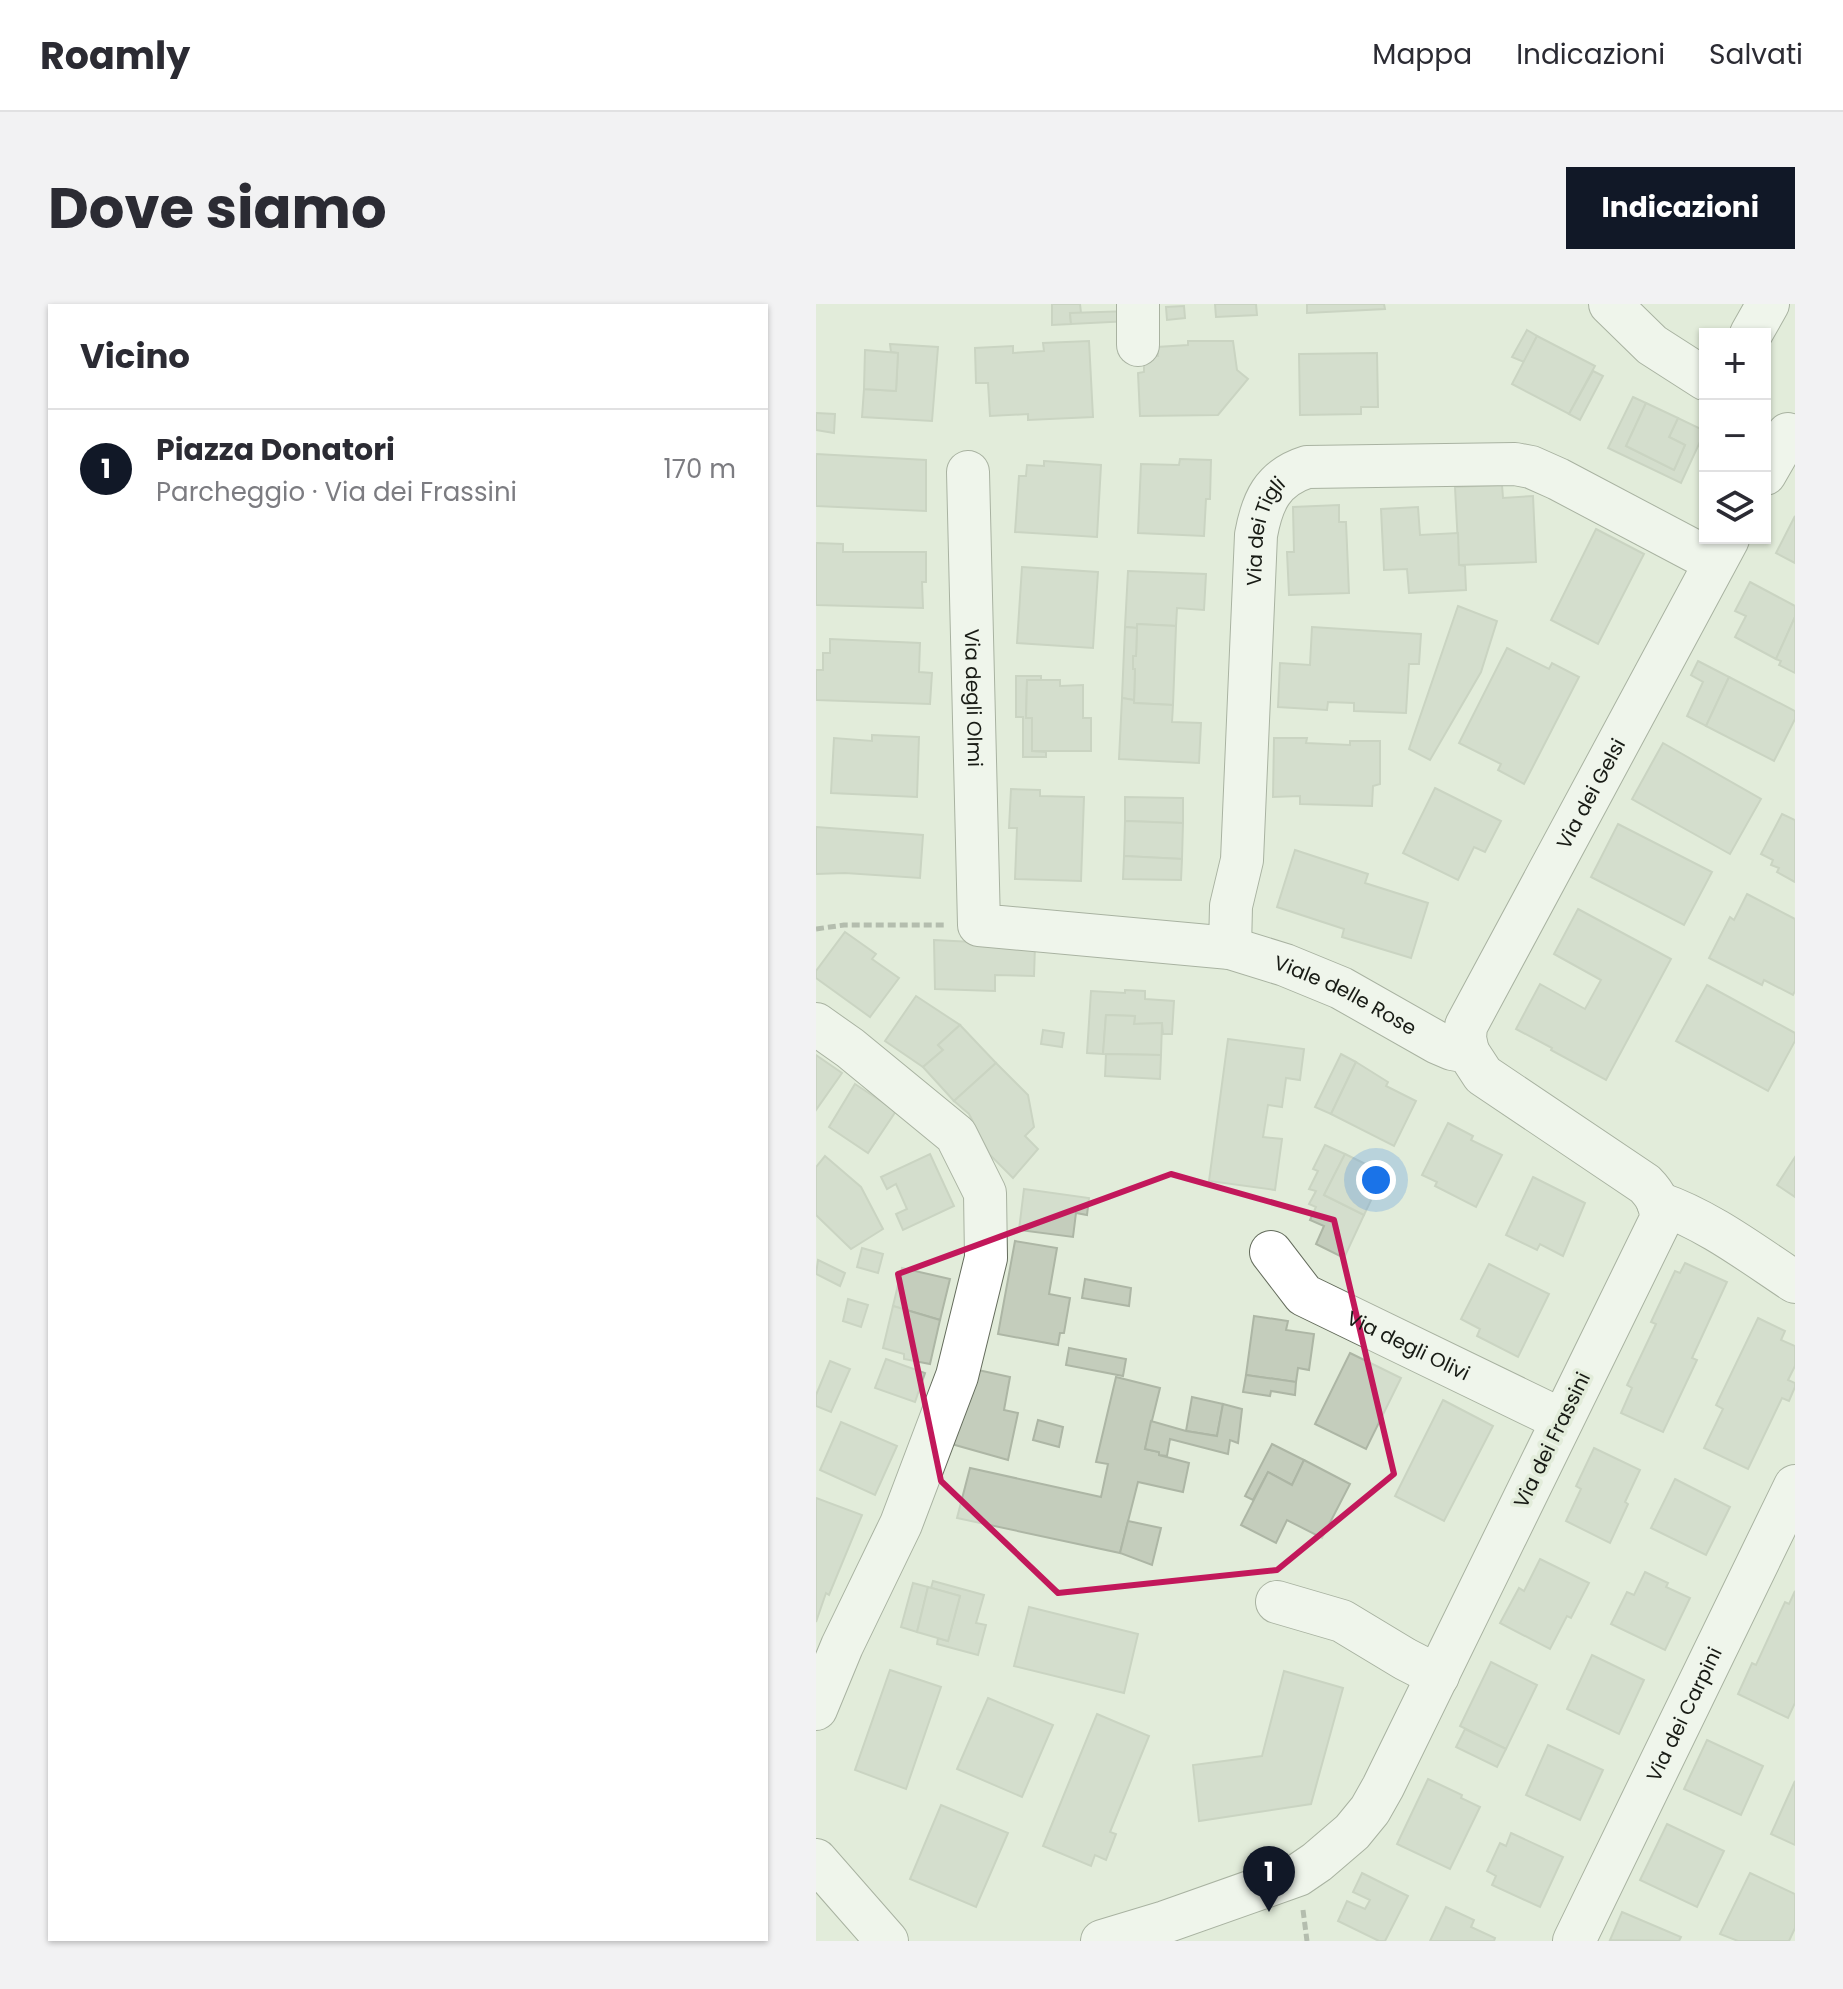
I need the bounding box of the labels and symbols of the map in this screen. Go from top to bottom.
street label: Via dei Tigli [1240,470,1291,586]
street label: Via degli Olmi [958,629,989,767]
street label: Via dei Gelsi [1550,734,1632,854]
street label: Viale delle Rose [1271,948,1422,1042]
your location [1356,1160,1396,1200]
street label: Via degli Olivi [1342,1304,1474,1387]
street label: Via dei Frassini [1507,1367,1597,1513]
street label: Via dei Carpini [1640,1642,1729,1786]
pin: 1 [1243,1846,1295,1912]

